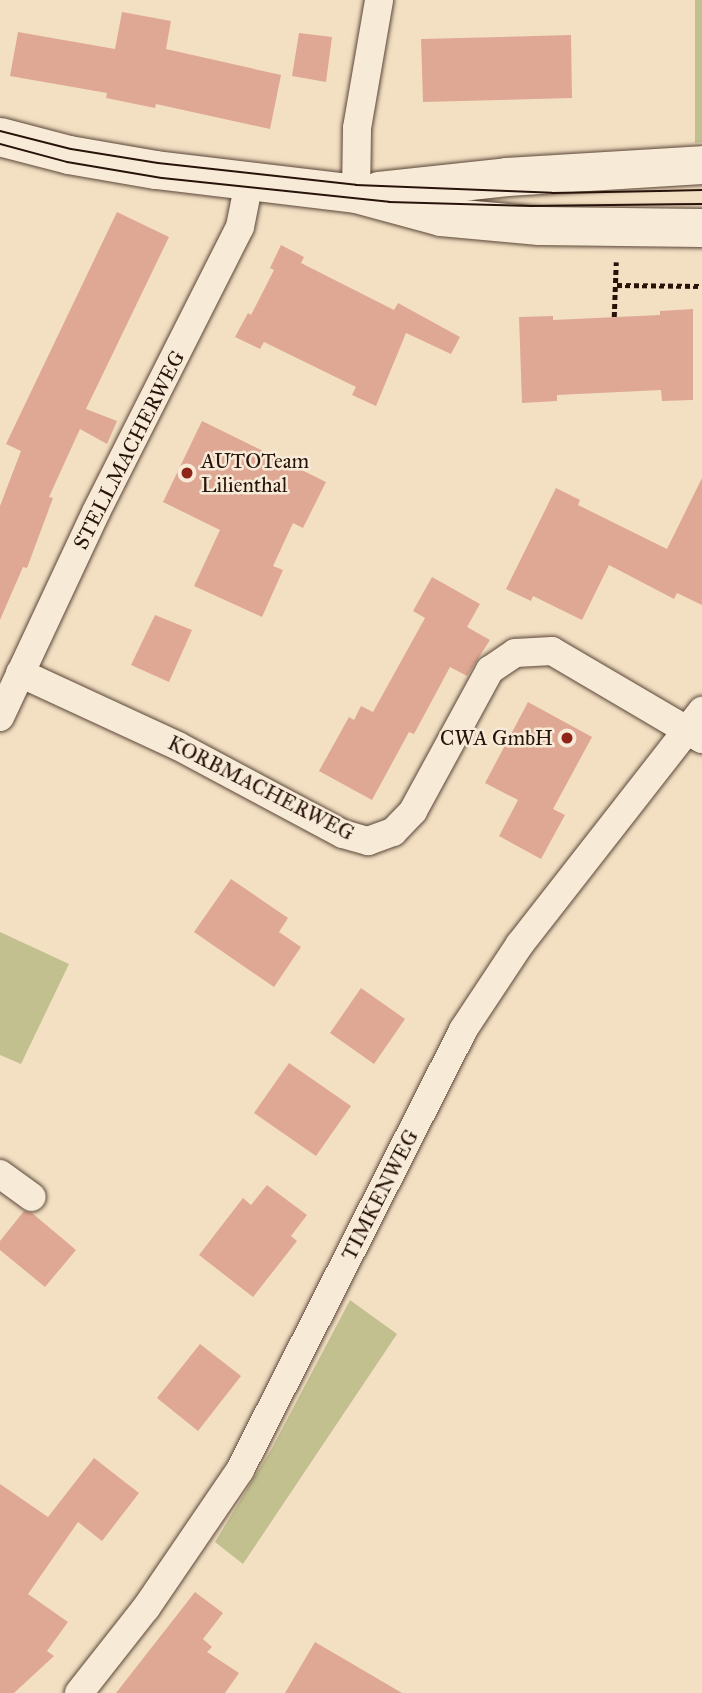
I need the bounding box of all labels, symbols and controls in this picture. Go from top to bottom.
street label: STELLMACHERWEG [68,346,190,554]
place label: AUTOTeam Lilienthal [201,448,309,498]
marker: AUTOTeam Lilienthal [179,465,195,481]
place label: CWA GmbH [440,725,553,751]
street label: KORBMACHERWEG [164,730,358,846]
marker: CWA GmbH [559,730,575,746]
street label: TIMKENWEG [336,1126,424,1264]

